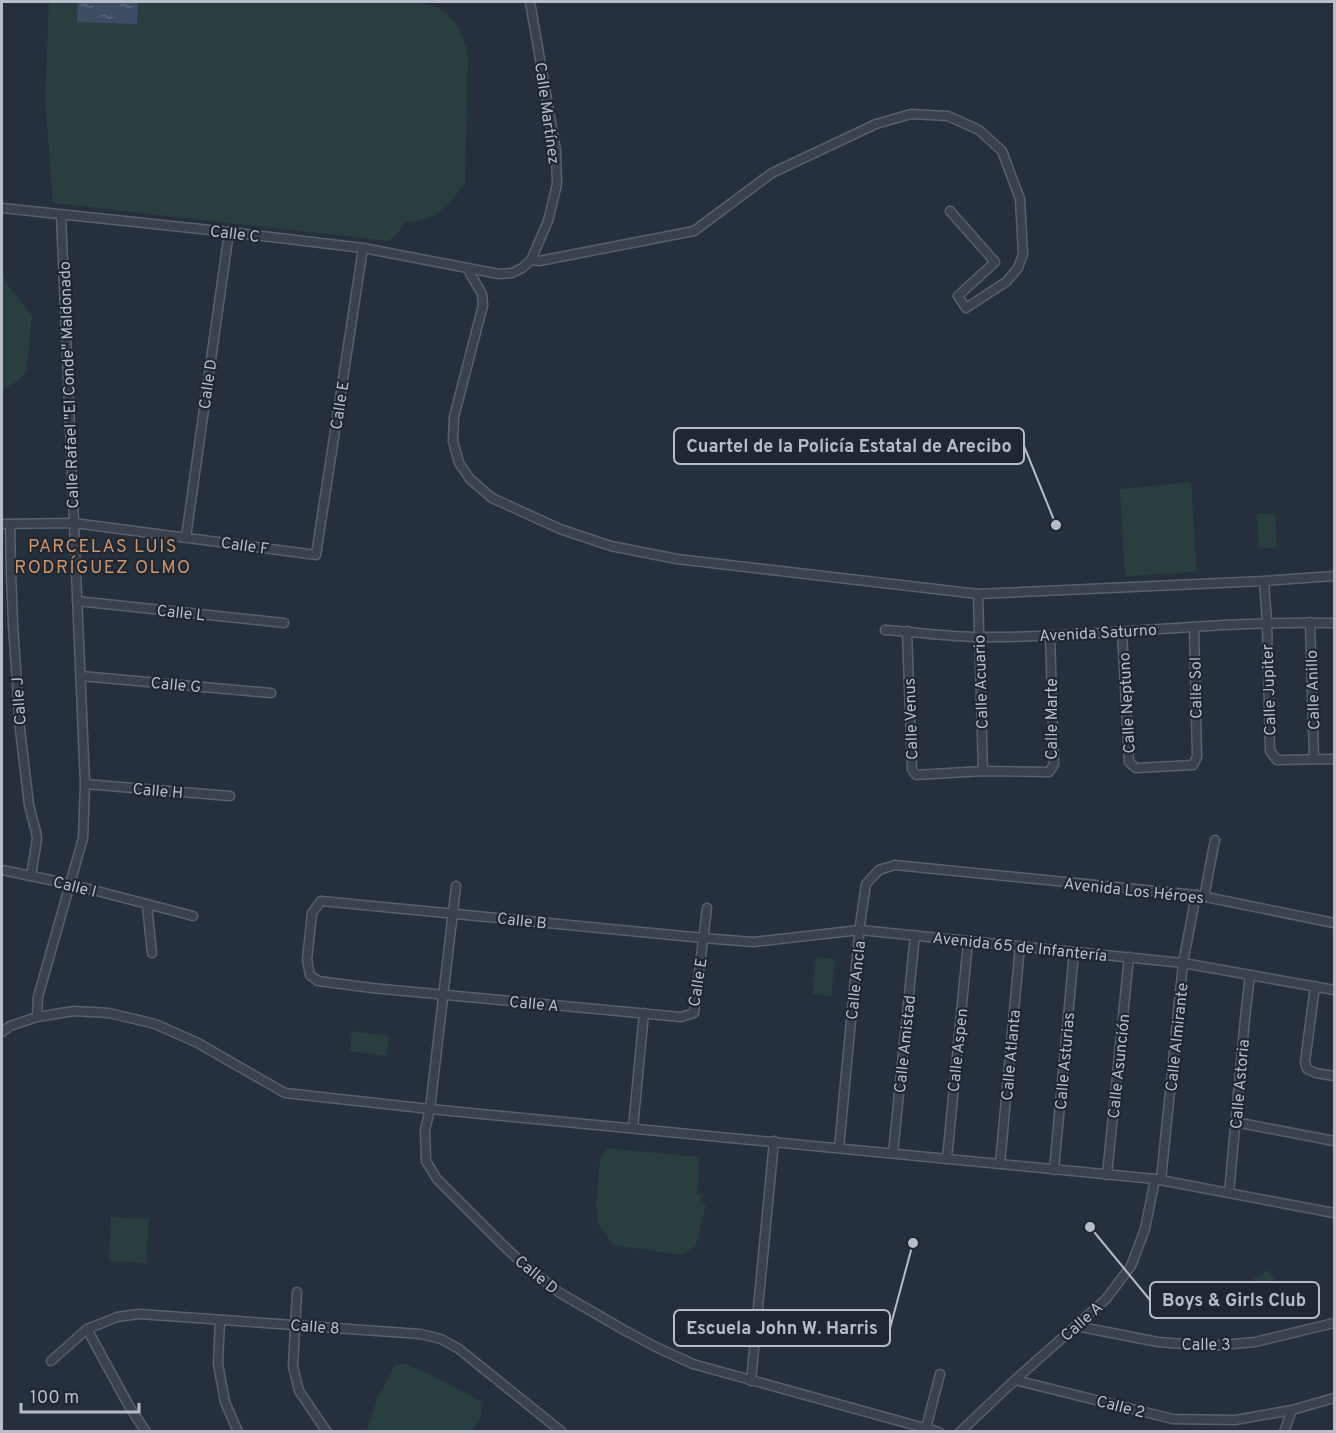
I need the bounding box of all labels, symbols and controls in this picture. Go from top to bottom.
street label: Calle Martínez [529,61,563,166]
street label: Calle C [209,222,261,248]
street label: Calle Rafael "El Conde" Maldonado [56,261,84,509]
street label: Calle D [196,358,222,411]
street label: Calle E [327,379,355,431]
callout: Cuartel de la Policía Estatal de Arecibo [674,428,1024,464]
text: Cuartel de la Policía Estatal de Arecibo [686,436,1012,459]
street label: Calle F [219,534,270,560]
district label: PARCELAS LUIS RODRÍGUEZ OLMO [14,536,192,580]
street label: Calle L [156,602,206,626]
street label: Avenida Saturno [1039,621,1158,647]
street label: Calle Acuario [970,634,994,729]
street label: Calle Jupiter [1258,644,1282,736]
street label: Calle Anillo [1303,649,1325,730]
street label: Calle Neptuno [1115,652,1141,754]
street label: Calle Sol [1186,657,1208,719]
street label: Calle G [150,674,202,698]
street label: Calle J [8,676,32,726]
street label: Calle Venus [901,678,923,760]
street label: Calle Marte [1043,678,1063,760]
street label: Calle H [132,780,184,804]
street label: Calle I [51,873,98,903]
street label: Avenida Los Héroes [1063,875,1205,909]
street label: Calle B [496,909,548,935]
street label: Avenida 65 de Infantería [932,929,1108,967]
street label: Calle Ancla [843,940,871,1021]
street label: Calle E [685,956,713,1008]
street label: Calle Almirante [1162,982,1194,1093]
street label: Calle A [508,993,560,1017]
street label: Calle Amistad [891,994,921,1094]
street label: Calle Aspen [945,1007,973,1093]
street label: Calle Atlanta [998,1009,1026,1101]
street label: Calle Asturias [1052,1012,1080,1111]
street label: Calle Asunción [1105,1013,1135,1120]
street label: Calle Astoria [1227,1038,1255,1130]
street label: Calle D [510,1252,562,1299]
callout: Boys & Girls Club [1150,1282,1319,1318]
text: Boys & Girls Club [1162,1290,1306,1313]
street label: Calle A [1057,1298,1108,1347]
callout: Escuela John W. Harris [674,1310,890,1346]
street label: Calle 8 [290,1316,340,1340]
text: Escuela John W. Harris [686,1318,878,1341]
street label: Calle 3 [1181,1336,1231,1356]
scale bar [21,1376,140,1414]
text: 100 m [30,1387,79,1410]
street label: Calle 2 [1094,1392,1147,1424]

